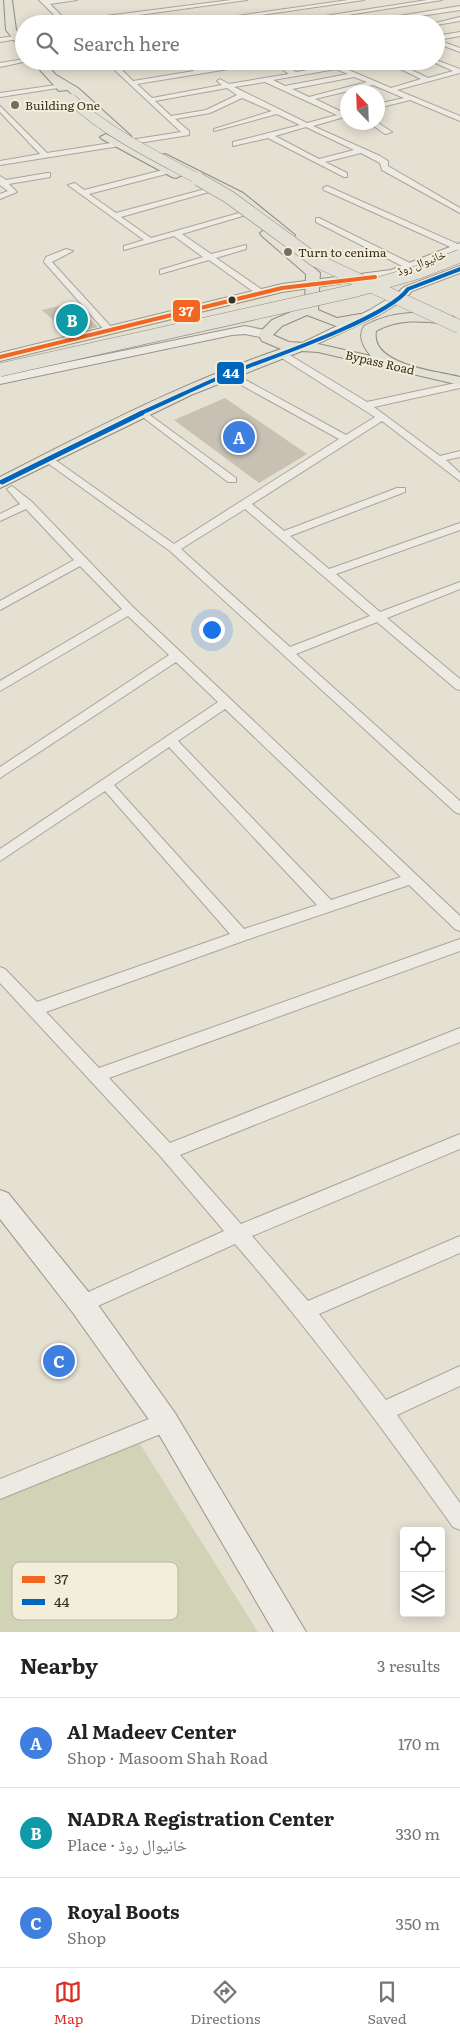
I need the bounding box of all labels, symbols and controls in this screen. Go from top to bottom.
search box [15,15,445,70]
icon: search [33,29,61,57]
text: Search here [73,29,180,57]
north arrow [340,85,385,130]
place label: Building One [25,96,100,114]
marker: Building One [9,99,21,111]
place label: Turn to cenima [298,243,387,261]
street label: خانیوال روڈ [394,244,449,280]
marker: Turn to cenima [282,246,294,258]
unlabelled marker [227,295,237,305]
line badge: 37 [172,299,201,323]
text: 37 [178,300,194,320]
pin: B [56,301,88,339]
street label: Bypass Road [344,345,417,379]
line badge: 44 [216,361,245,385]
text: 44 [223,362,240,382]
pin: A [223,418,255,456]
your location [199,617,225,643]
pin: C [43,1342,75,1380]
map controls [400,1527,445,1617]
button: locate [400,1527,445,1572]
legend [12,1562,178,1620]
text: 37 [54,1568,68,1588]
button: layers [400,1572,445,1617]
text: 44 [54,1591,70,1611]
text: Nearby [20,1649,98,1680]
text: 3 results [377,1653,440,1677]
text: Al Madeev Center [67,1717,236,1745]
text: A [30,1731,42,1755]
text: 170 m [398,1731,440,1755]
text: Shop · Masoom Shah Road [67,1745,268,1769]
text: NADRA Registration Center [67,1804,334,1832]
text: B [30,1821,42,1845]
text: 330 m [395,1821,440,1845]
text: Place · خانیوال روڈ [67,1832,187,1856]
text: Royal Boots [67,1897,179,1925]
text: C [30,1911,42,1935]
text: 350 m [395,1911,440,1935]
text: Shop [67,1925,106,1949]
tab: Map [54,1978,83,2028]
tab: Directions [190,1978,260,2028]
tab: Saved [367,1978,406,2028]

